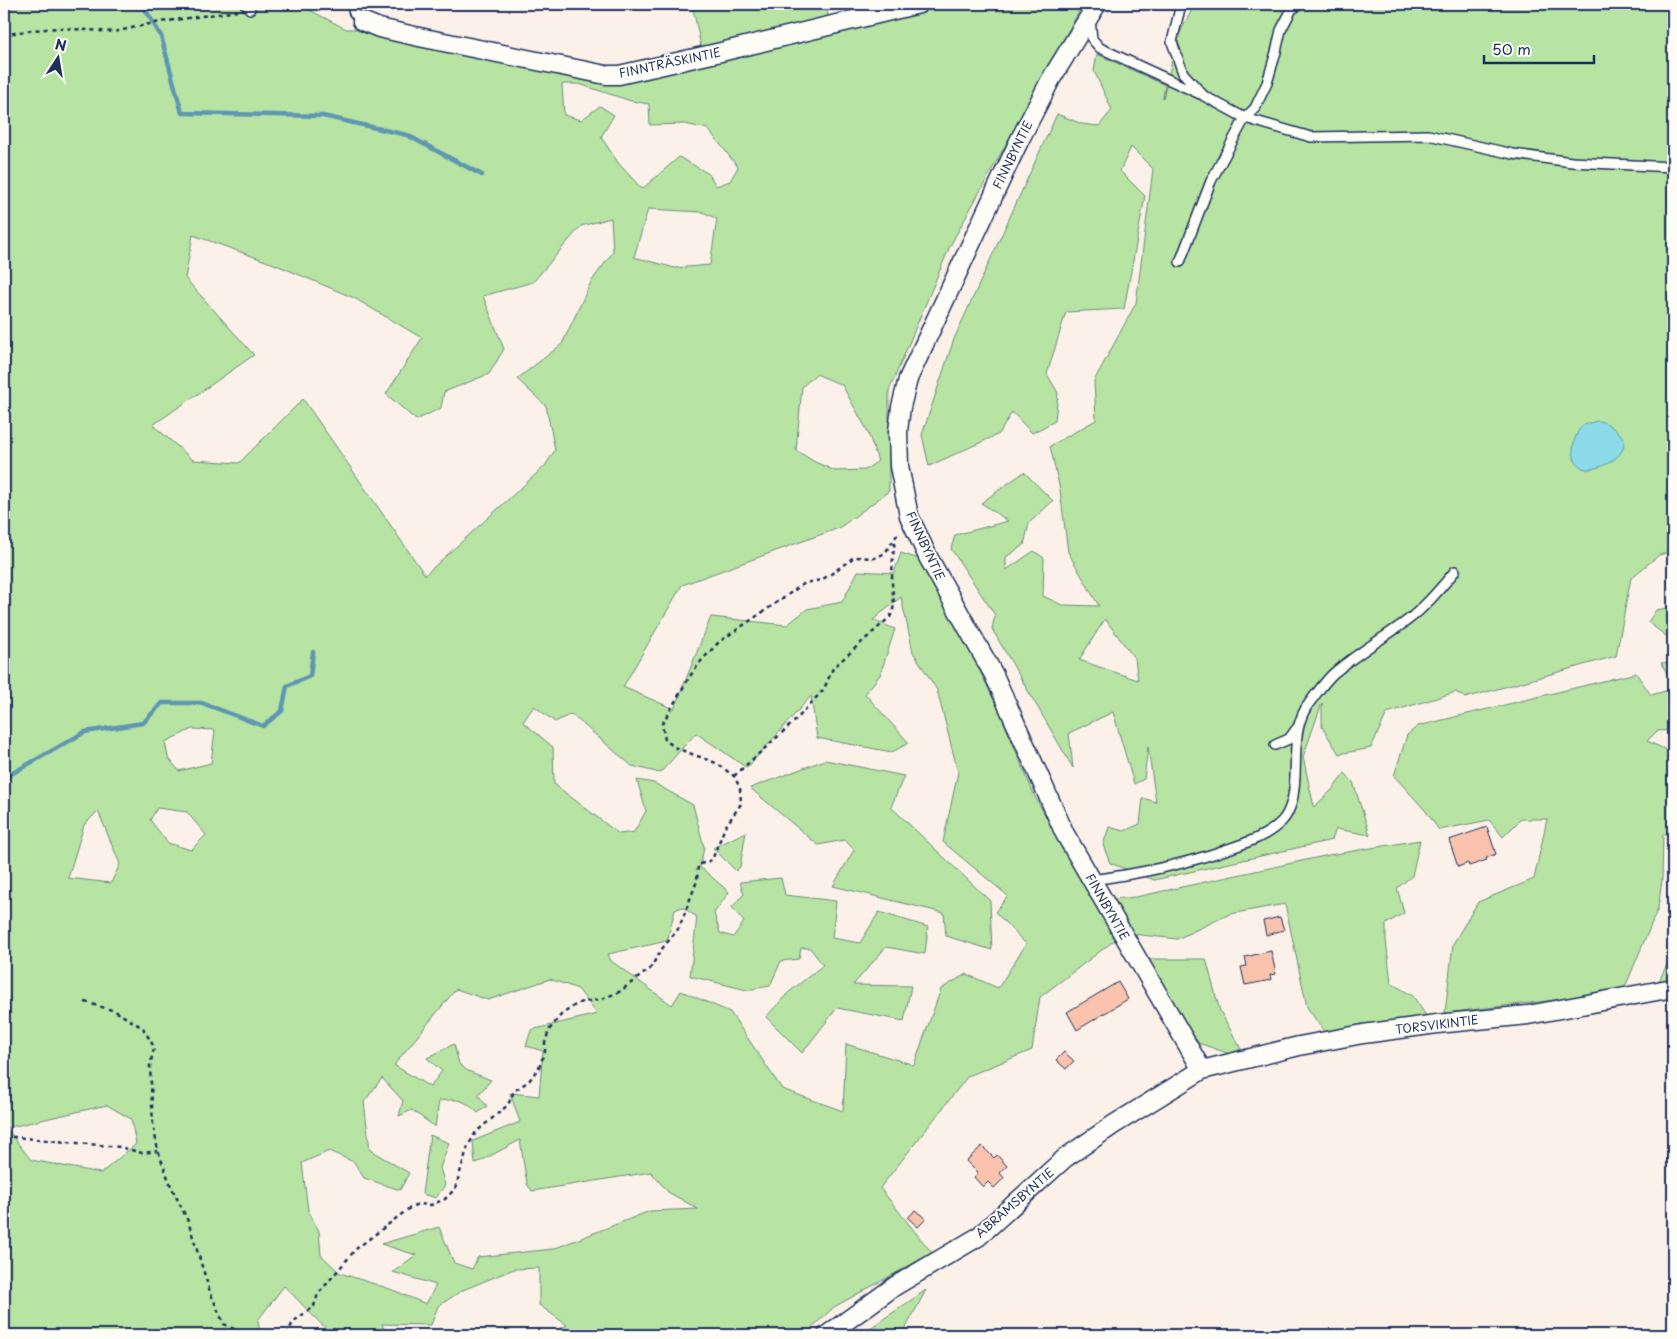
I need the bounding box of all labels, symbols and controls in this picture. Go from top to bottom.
north arrow [32,32,82,82]
scale bar [1484,32,1594,64]
text: N [53,33,68,56]
text: 50 m [1492,37,1531,60]
street label: FINNTRÄSKINTIE [617,42,723,82]
street label: FINNBYNTIE [988,117,1037,192]
street label: FINNBYNTIE [902,508,950,583]
street label: FINNBYNTIE [1082,870,1134,943]
street label: TORSVIKINTIE [1394,1010,1480,1038]
street label: ABRAMSBYNTIE [971,1163,1058,1241]

